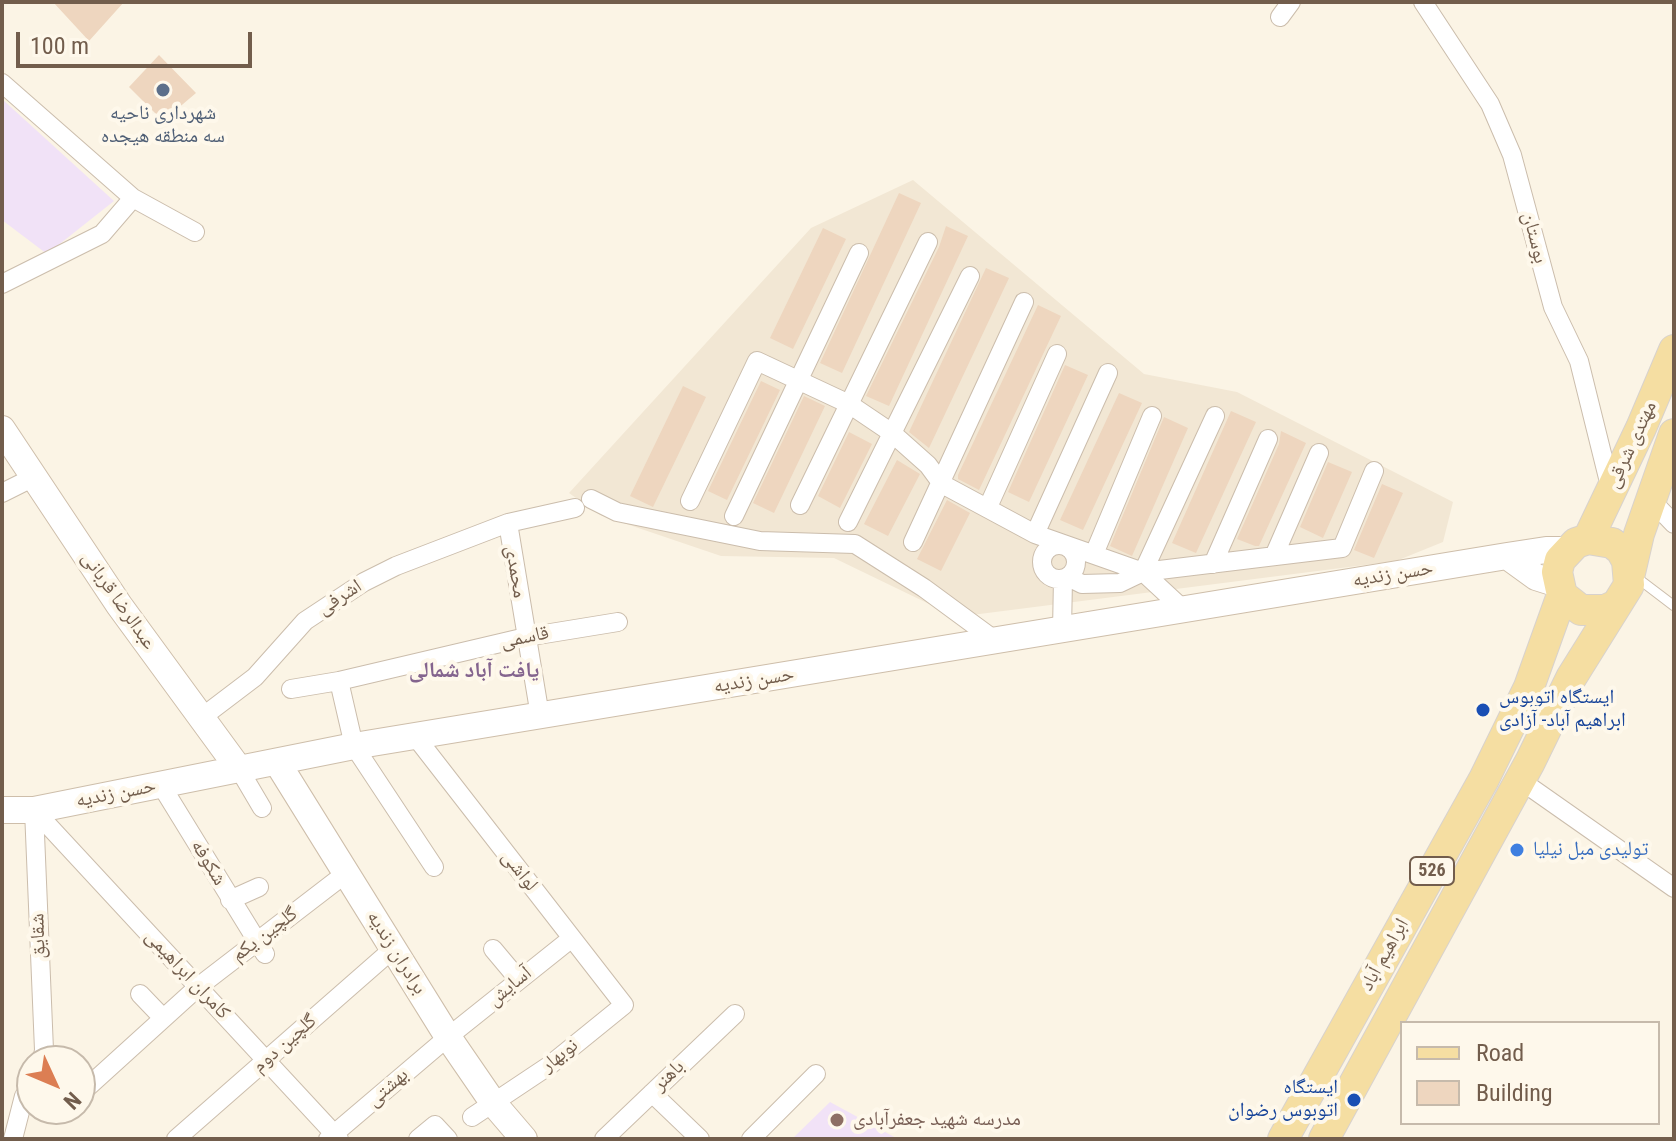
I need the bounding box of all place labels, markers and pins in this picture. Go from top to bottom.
marker: شهرداری ناحیه سه منطقه هیجده [154,81,172,99]
place label: شهرداری ناحیه سه منطقه هیجده [101,102,225,149]
place label: ایستگاه اتوبوس ابراهیم آباد- آزادی [1499,686,1626,733]
marker: ایستگاه اتوبوس ابراهیم آباد- آزادی [1474,701,1492,719]
place label: تولیدی مبل نیلیا [1533,838,1648,862]
marker: تولیدی مبل نیلیا [1508,841,1526,859]
place label: ایستگاه اتوبوس رضوان [1228,1076,1338,1123]
marker: ایستگاه اتوبوس رضوان [1345,1091,1363,1109]
place label: مدرسه شهید جعفرآبادی [853,1108,1021,1132]
marker: مدرسه شهید جعفرآبادی [828,1111,846,1129]

